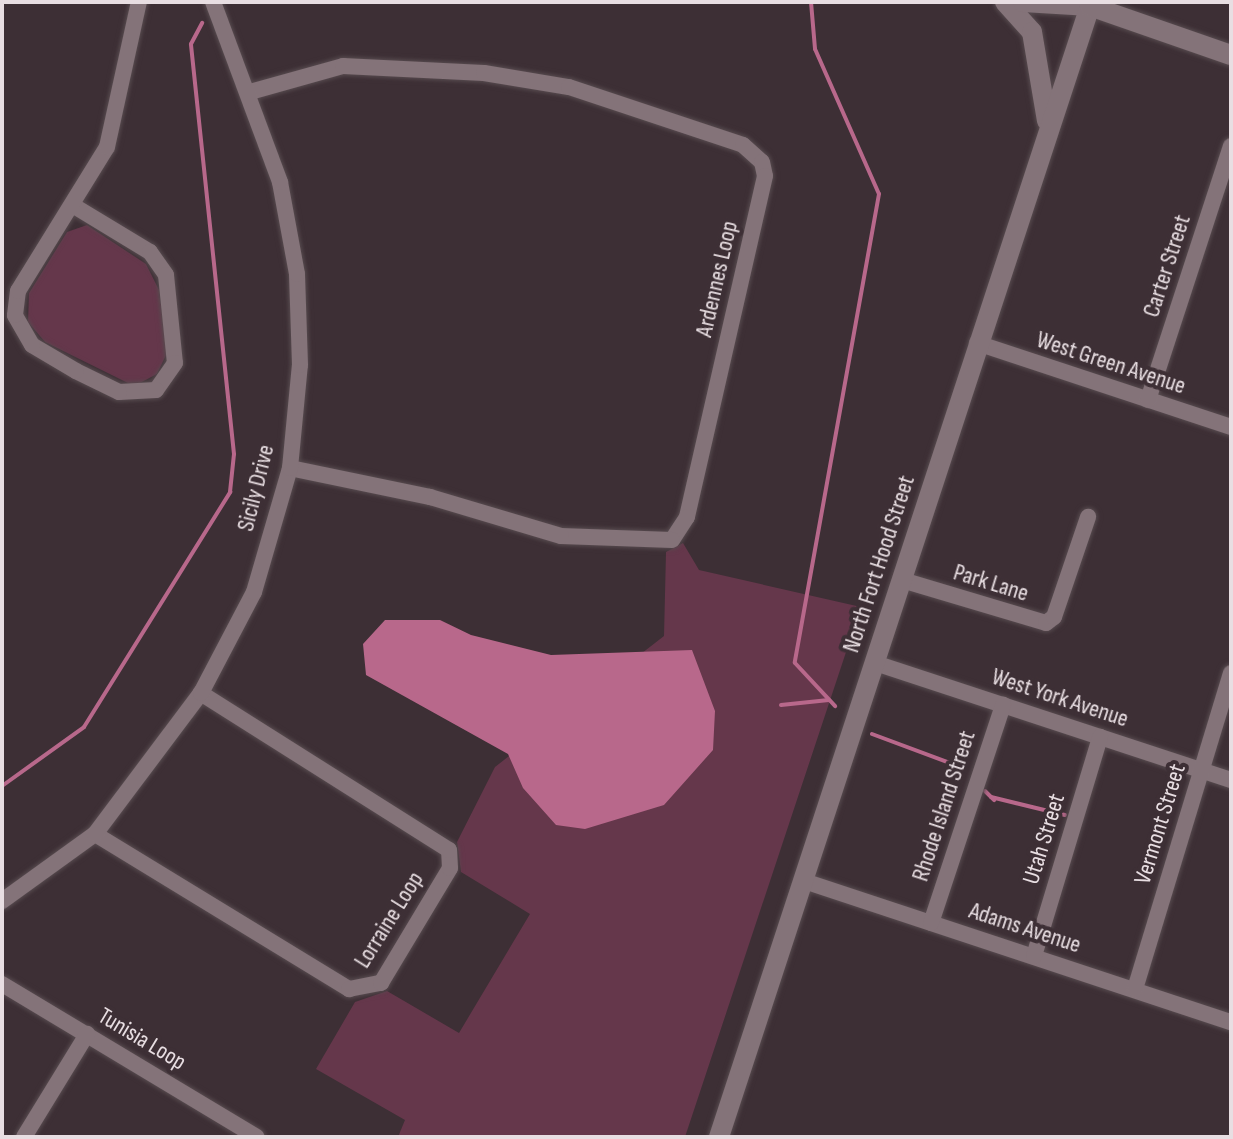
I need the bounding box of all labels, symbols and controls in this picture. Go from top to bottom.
street label: Carter Street [1137,211,1197,321]
street label: Ardennes Loop [690,218,744,340]
street label: West Green Avenue [1033,325,1189,401]
street label: Sicily Drive [231,442,281,534]
street label: North Fort Hood Street [837,472,921,656]
street label: Park Lane [950,558,1032,608]
street label: West York Avenue [988,662,1132,734]
street label: Rhode Island Street [906,727,982,885]
street label: Vermont Street [1128,760,1192,888]
street label: Utah Street [1017,790,1071,888]
street label: Lorraine Loop [348,867,430,973]
street label: Adams Avenue [966,896,1084,960]
street label: Tunisia Loop [93,1002,191,1076]

